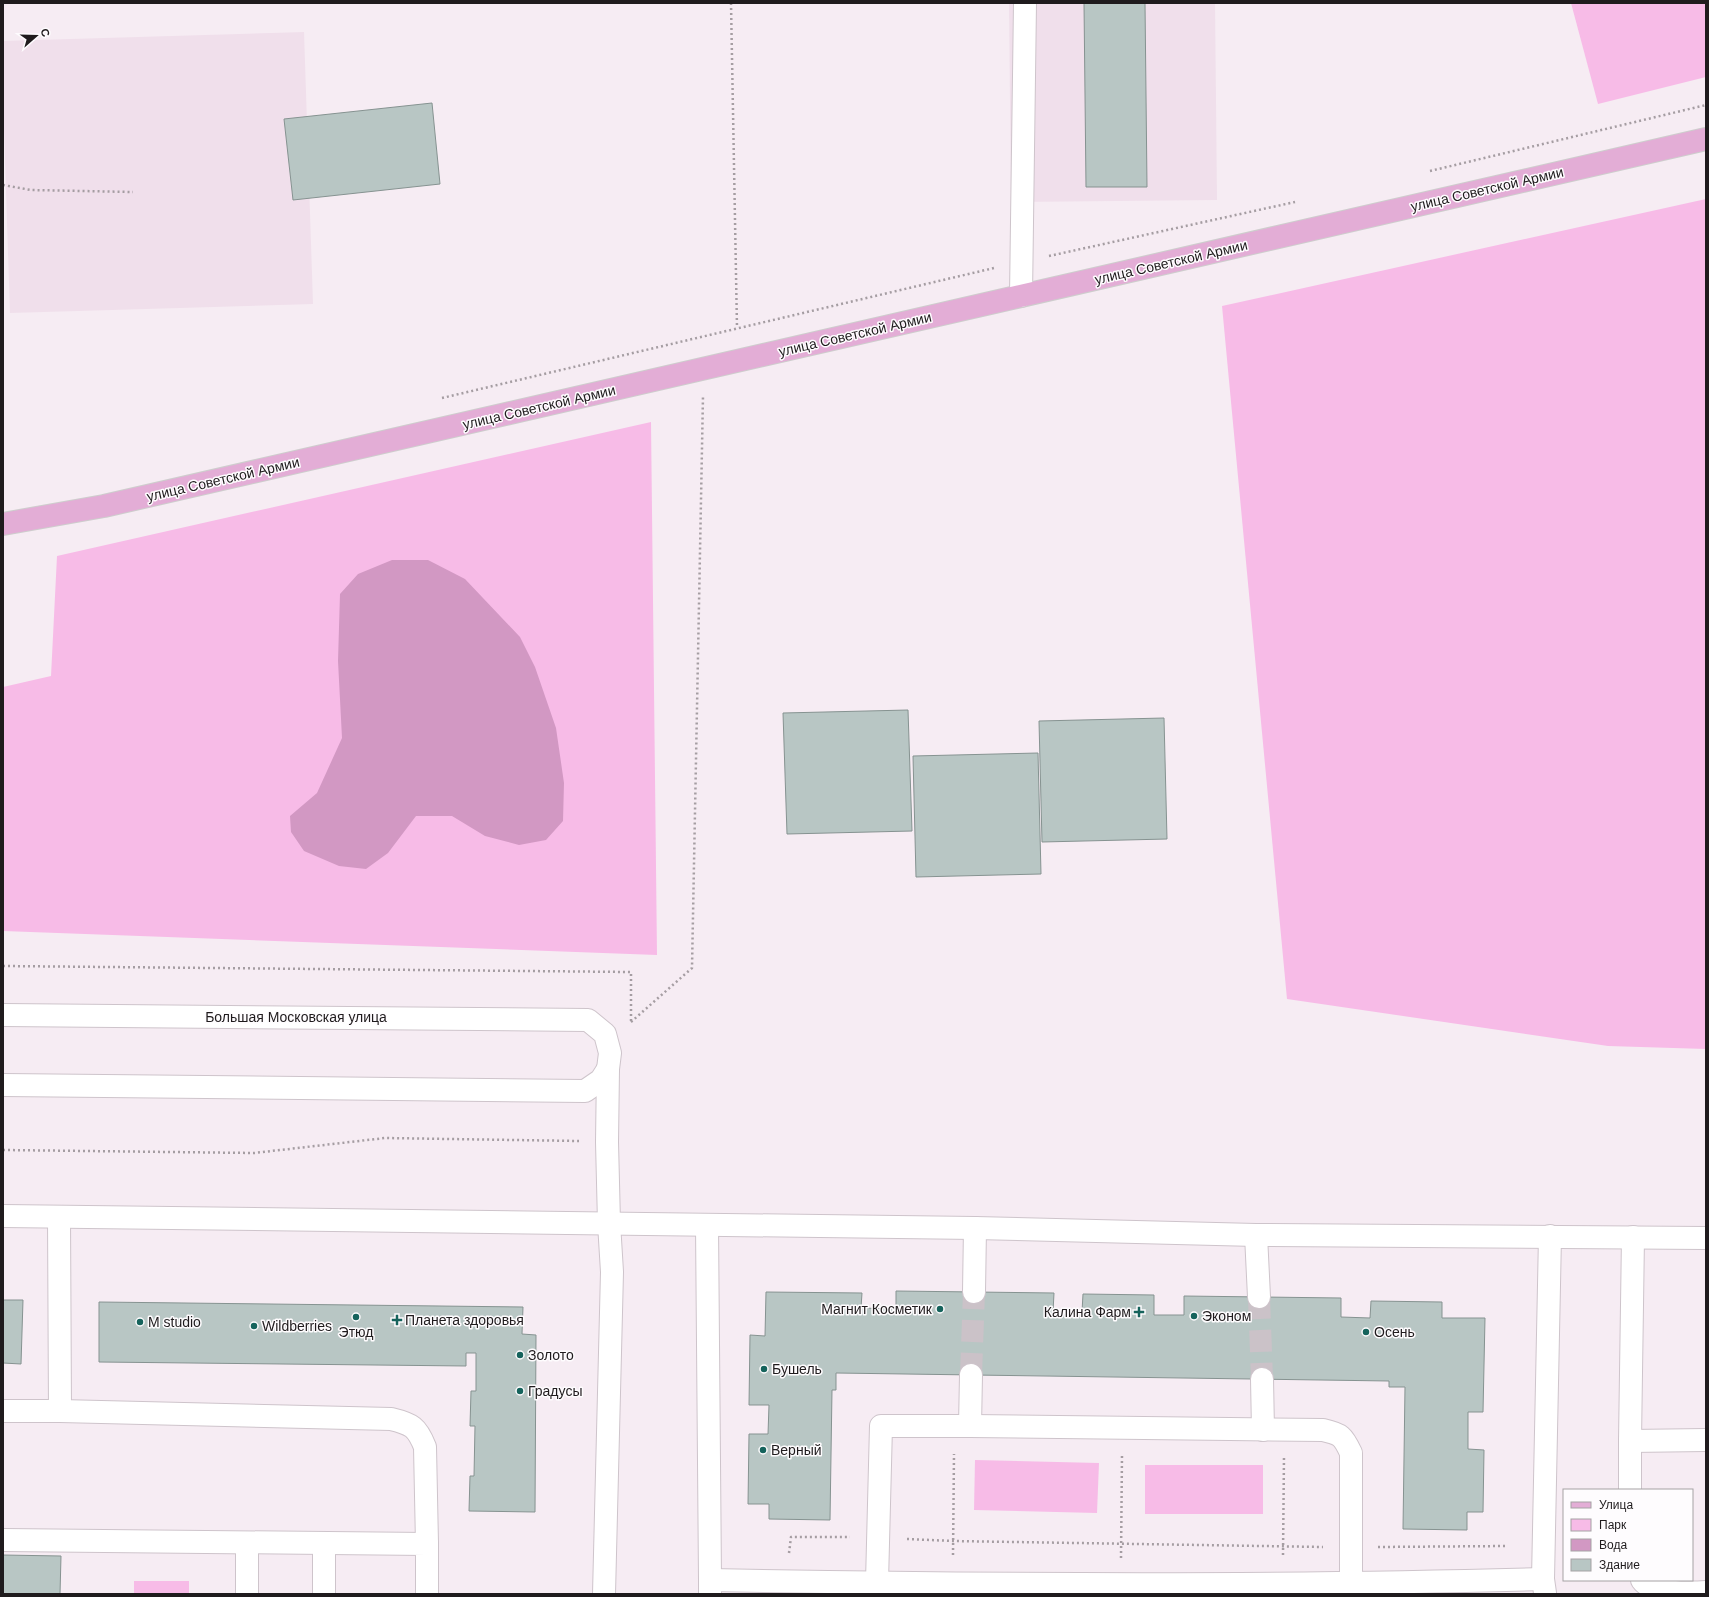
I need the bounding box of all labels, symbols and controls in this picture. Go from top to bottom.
north arrow [16,16,56,56]
text: С [38,27,52,38]
street label: улица Советской Армии [1409,164,1565,214]
street label: улица Советской Армии [1093,237,1249,287]
street label: улица Советской Армии [777,309,933,359]
street label: улица Советской Армии [461,382,617,432]
street label: улица Советской Армии [145,454,301,504]
street label: Большая Московская улица [205,1009,387,1025]
place label: Магнит Косметик [821,1301,933,1317]
marker: Магнит Косметик [935,1304,945,1314]
place label: Калина Фарм [1044,1304,1131,1320]
marker: Калина Фарм [1134,1307,1144,1317]
place label: Эконом [1202,1308,1251,1324]
marker: Эконом [1189,1311,1199,1321]
marker: Этюд [351,1312,361,1322]
place label: Планета здоровья [405,1312,524,1328]
place label: M studio [148,1314,201,1330]
marker: Планета здоровья [392,1315,402,1325]
marker: M studio [135,1317,145,1327]
place label: Wildberries [262,1318,332,1334]
marker: Wildberries [249,1321,259,1331]
place label: Этюд [339,1324,373,1340]
place label: Осень [1374,1324,1415,1340]
marker: Осень [1361,1327,1371,1337]
place label: Золото [528,1347,574,1363]
marker: Золото [515,1350,525,1360]
place label: Бушель [772,1361,822,1377]
marker: Бушель [759,1364,769,1374]
place label: Градусы [528,1383,582,1399]
marker: Градусы [515,1386,525,1396]
place label: Верный [771,1442,822,1458]
marker: Верный [758,1445,768,1455]
legend [1563,1489,1693,1581]
text: Улица [1599,1498,1633,1512]
text: Парк [1599,1518,1627,1532]
text: Вода [1599,1538,1627,1552]
text: Здание [1599,1558,1640,1572]

